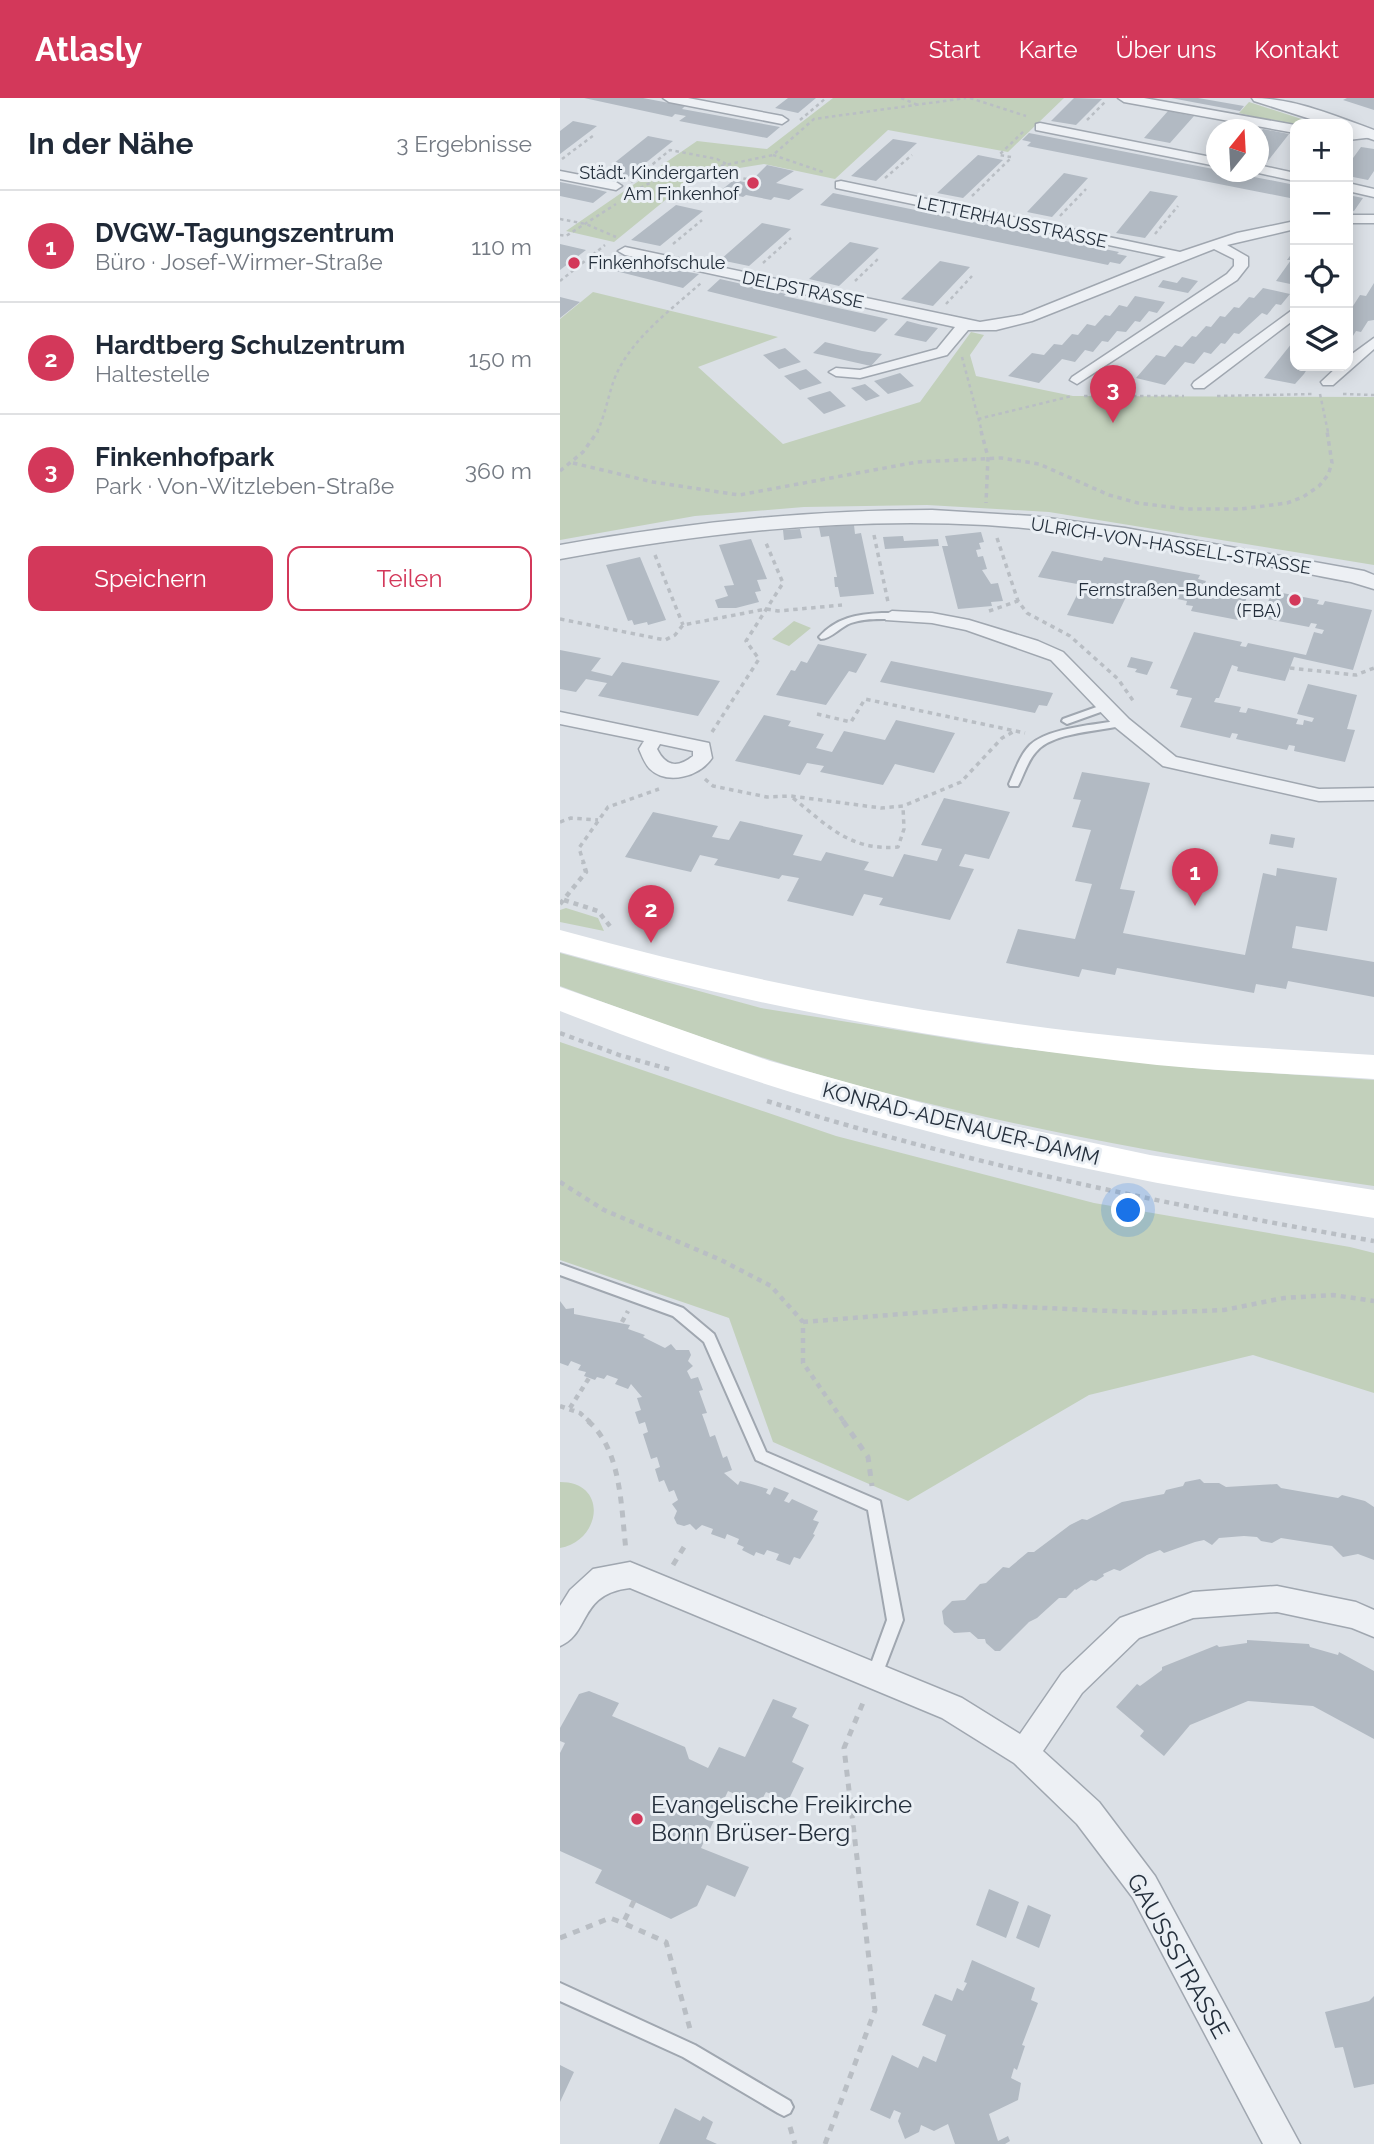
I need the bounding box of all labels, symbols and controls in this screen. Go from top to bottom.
text: Atlasly [35,30,142,69]
text: Start [929,35,981,64]
text: Karte [1019,35,1078,64]
text: Über uns [1116,35,1216,64]
text: Kontakt [1254,35,1339,64]
north arrow [1206,119,1269,182]
map controls [1290,119,1353,371]
button: + [1290,119,1353,182]
text: In der Nähe [28,126,193,161]
text: 3 Ergebnisse [396,130,532,157]
place label: Städt. Kindergarten Am Finkenhof [579,162,740,204]
marker: Städt. Kindergarten Am Finkenhof [745,175,761,191]
button: − [1290,182,1353,245]
street label: LETTERHAUSSTRASSE [915,191,1109,252]
text: DVGW-Tagungszentrum [95,218,394,248]
text: 1 [45,233,57,260]
text: 110 m [471,233,532,260]
button: locate [1290,245,1353,308]
text: Büro · Josef-Wirmer-Straße [95,248,383,275]
place label: Finkenhofschule [588,252,726,273]
marker: Finkenhofschule [566,255,582,271]
street label: DELPSTRASSE [740,266,866,313]
button: layers [1290,308,1353,371]
text: Hardtberg Schulzentrum [95,330,405,360]
text: 2 [45,345,57,372]
text: 150 m [469,345,532,372]
text: Haltestelle [95,360,210,387]
pin: 3 [1090,365,1136,423]
text: Finkenhofpark [95,442,274,472]
text: 3 [45,457,57,484]
text: 360 m [465,457,532,484]
text: Park · Von-Witzleben-Straße [95,472,394,499]
street label: ULRICH-VON-HASSELL-STRASSE [1029,513,1313,578]
button: Speichern [28,546,273,611]
button: Teilen [287,546,532,611]
place label: Fernstraßen-Bundesamt (FBA) [1078,579,1281,621]
marker: Fernstraßen-Bundesamt (FBA) [1287,592,1303,608]
pin: 1 [1172,848,1218,906]
pin: 2 [628,885,674,943]
street label: KONRAD-ADENAUER-DAMM [820,1077,1102,1170]
your location [1111,1193,1145,1227]
place label: Evangelische Freikirche Bonn Brüser-Berg [651,1790,912,1847]
marker: Evangelische Freikirche Bonn Brüser-Berg [629,1811,645,1827]
street label: GAUSSSTRASSE [1121,1868,1236,2043]

